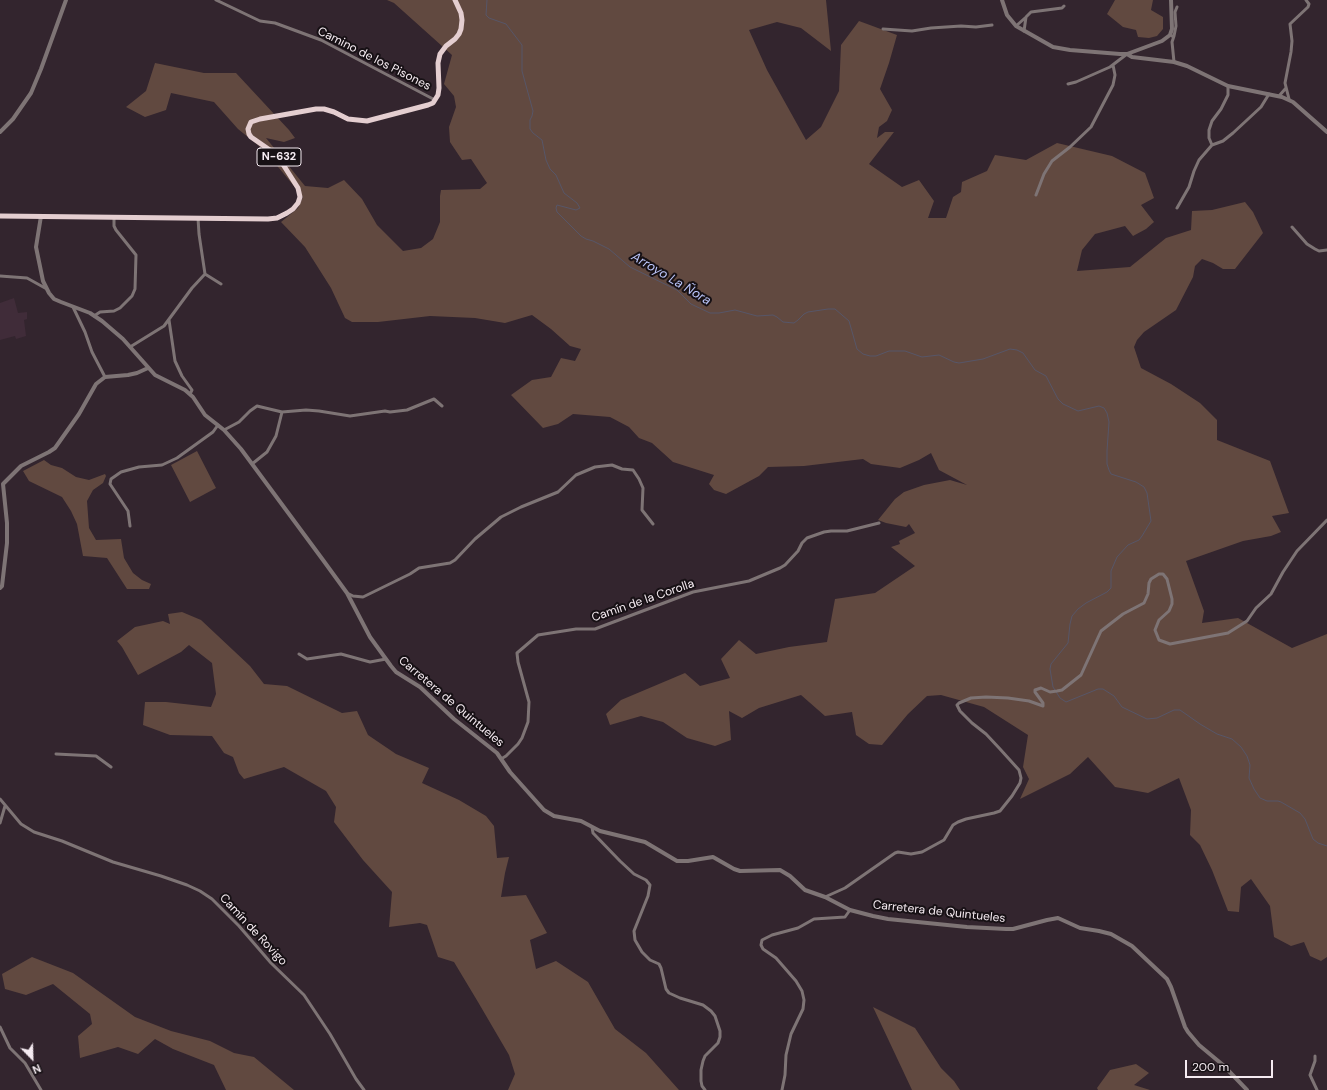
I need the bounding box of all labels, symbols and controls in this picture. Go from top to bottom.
street label: Camino de los Pisones [315,24,433,94]
road number: N-632 [257,148,301,166]
water label: Arroyo La Ñora [628,249,714,309]
street label: Camín de la Corolla [590,577,696,625]
street label: Carretera de Quintueles [395,654,507,750]
street label: Camín de Rovigo [216,891,290,969]
street label: Carretera de Quintueles [872,898,1006,926]
north arrow [12,1038,52,1078]
scale bar [1187,1052,1275,1078]
text: 200 m [1192,1059,1229,1075]
text: N [30,1061,43,1077]

